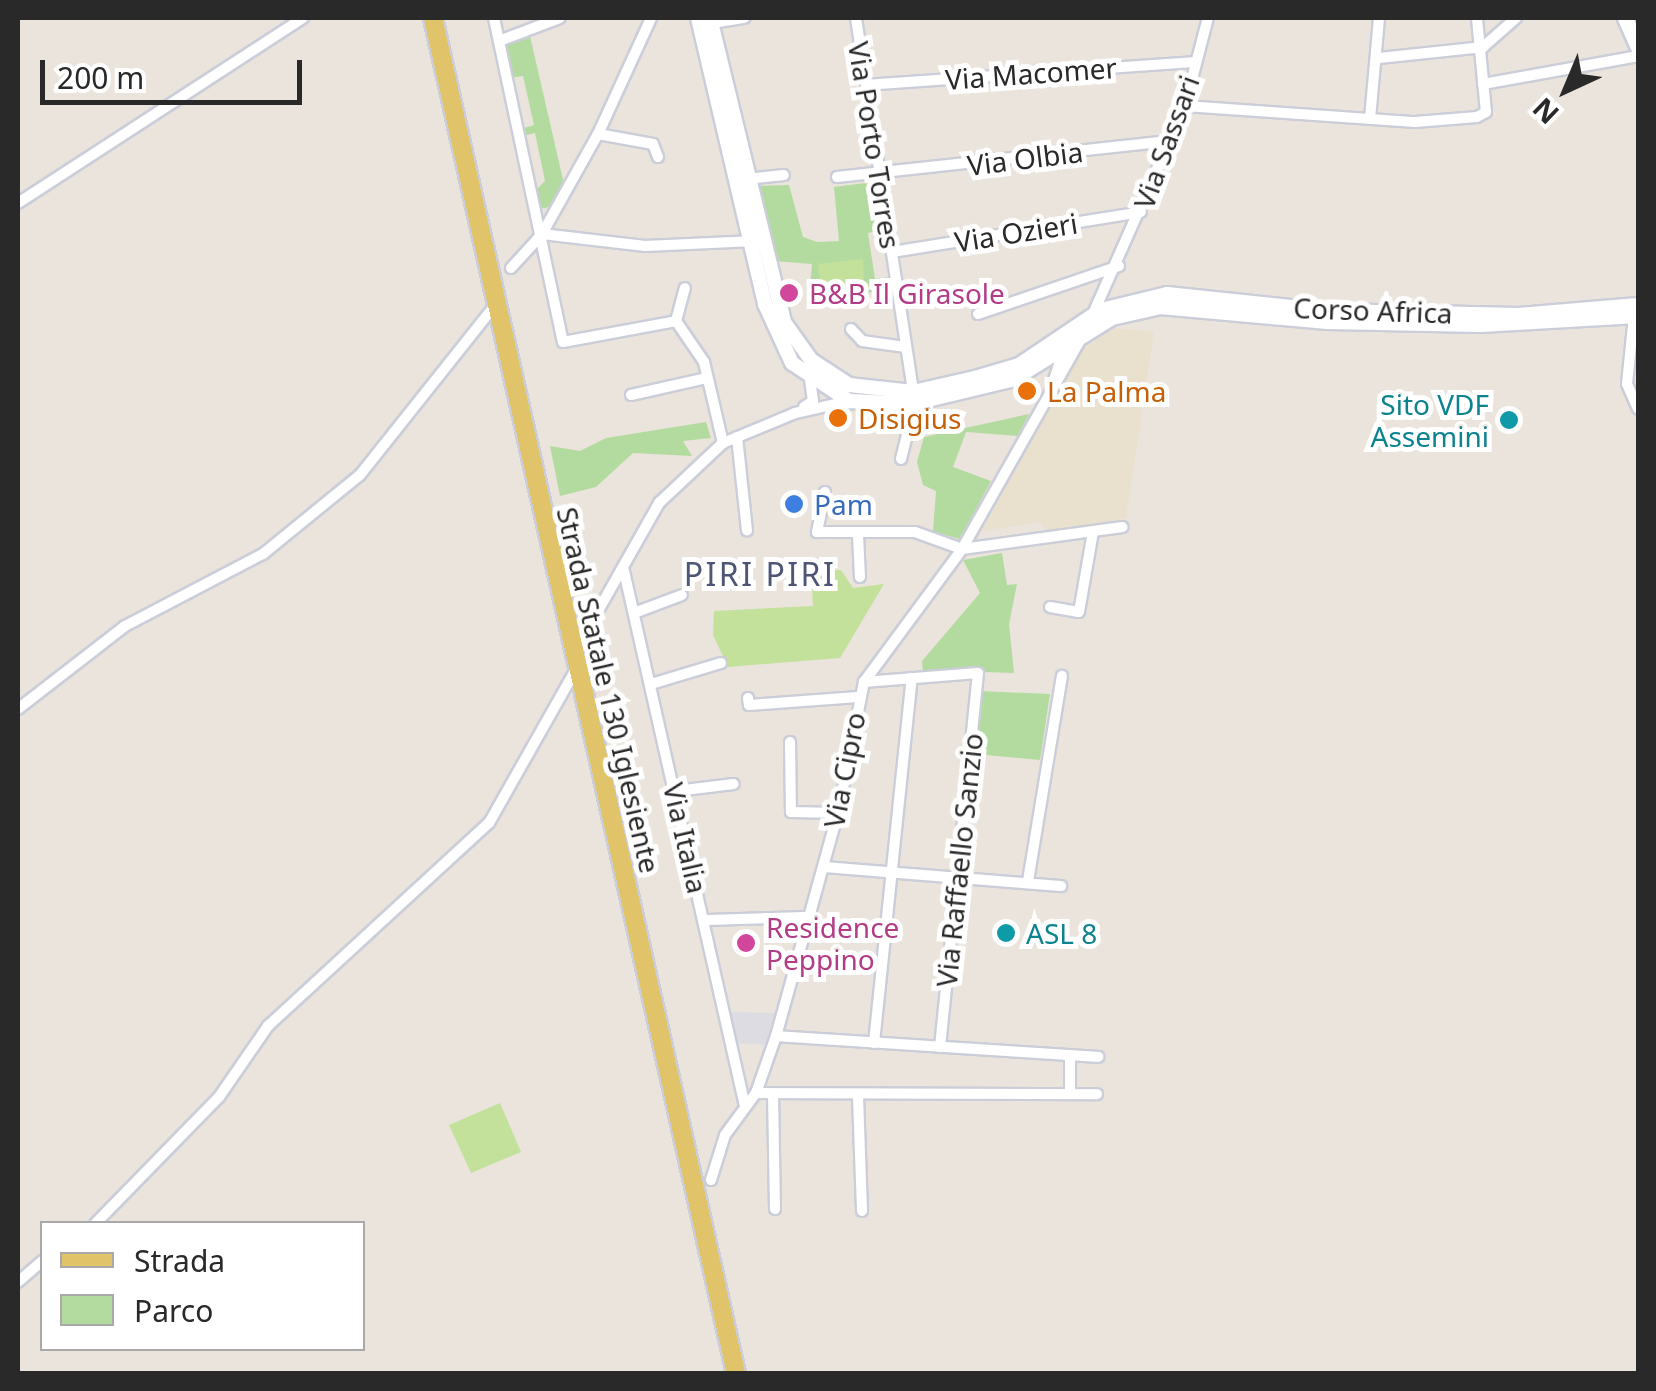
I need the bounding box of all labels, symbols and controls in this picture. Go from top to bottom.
street label: Via Porto Torres [842,39,908,251]
scale bar [45,40,308,102]
north arrow [1516,40,1616,140]
street label: Via Macomer [944,50,1118,96]
text: 200 m [57,57,144,98]
street label: Via Sassari [1126,71,1206,213]
text: N [1524,90,1567,133]
street label: Via Olbia [965,134,1085,182]
street label: Via Ozieri [952,206,1080,258]
place label: B&B Il Girasole [809,276,1005,310]
marker: B&B Il Girasole [778,282,800,304]
street label: Corso Africa [1293,290,1453,330]
place label: La Palma [1047,374,1166,408]
marker: La Palma [1016,380,1038,402]
place label: Sito VDF Assemini [1371,387,1489,453]
place label: Disigius [858,401,961,435]
marker: Disigius [827,407,849,429]
marker: Sito VDF Assemini [1498,409,1520,431]
place label: Pam [814,487,873,521]
marker: Pam [783,493,805,515]
street label: Strada Statale 130 Iglesiente [551,504,667,876]
district label: PIRI PIRI [684,555,836,593]
street label: Via Cipro [816,709,872,831]
street label: Via Raffaello Sanzio [929,731,989,989]
street label: Via Italia [657,779,715,897]
place label: Residence Peppino [766,910,899,976]
place label: ASL 8 [1026,916,1097,950]
marker: ASL 8 [995,922,1017,944]
marker: Residence Peppino [735,932,757,954]
legend [40,1221,365,1351]
text: Strada [134,1240,225,1281]
text: Parco [134,1290,213,1331]

